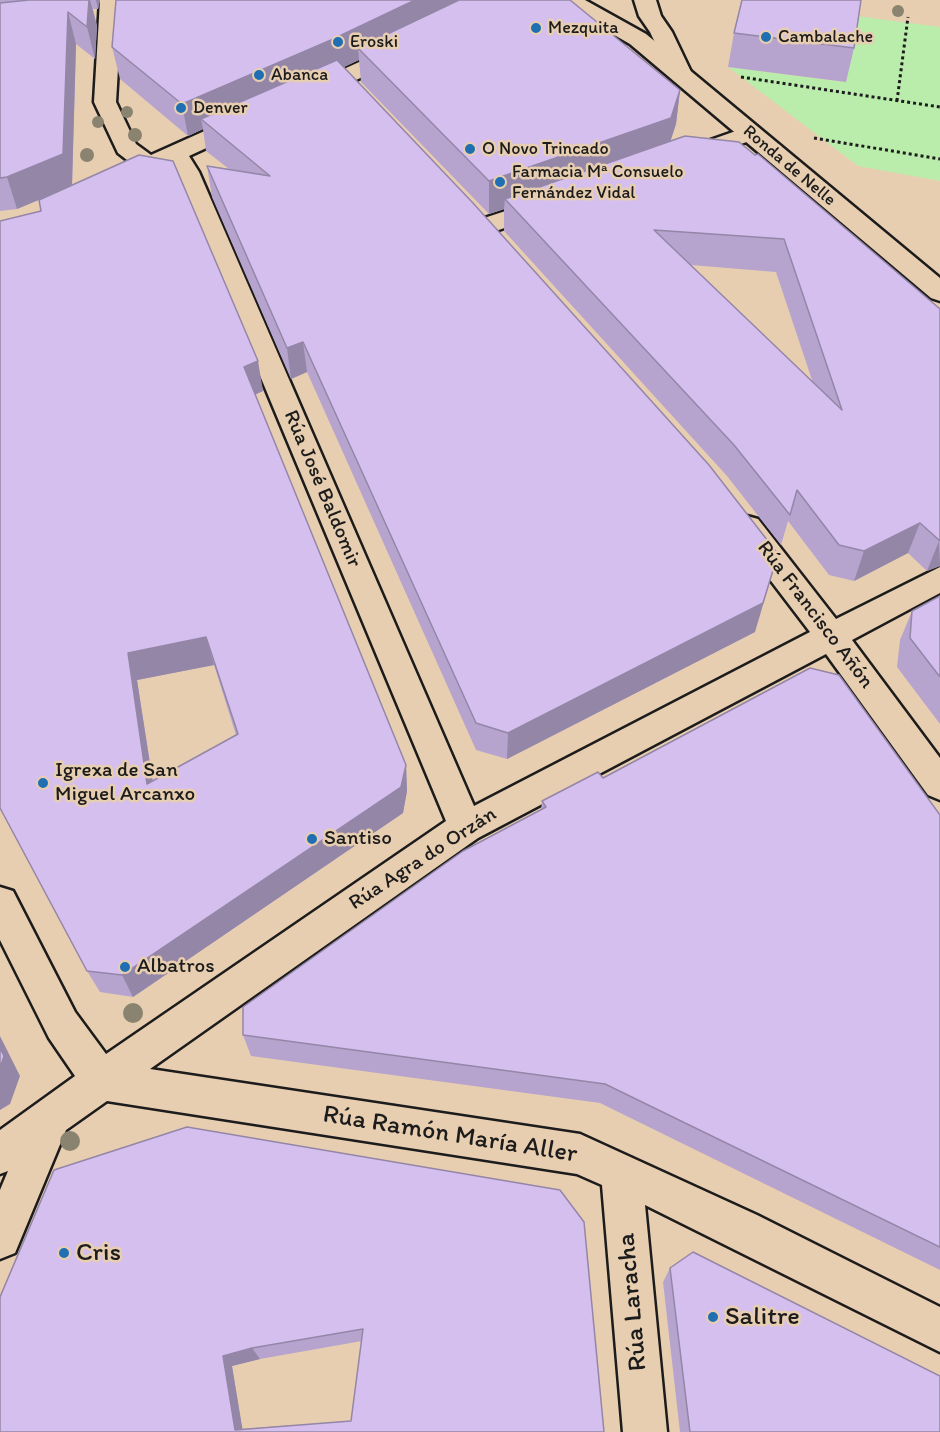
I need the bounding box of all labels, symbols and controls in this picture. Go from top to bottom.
place label: Mezquita [548,17,619,39]
marker: Mezquita [529,21,543,35]
place label: Cambalache [778,26,873,48]
marker: Cambalache [759,30,773,44]
place label: Eroski [350,31,398,53]
marker: Eroski [331,35,345,49]
place label: Abanca [271,64,328,86]
marker: Abanca [252,68,266,82]
place label: Denver [193,97,248,119]
marker: Denver [174,101,188,115]
street label: Ronda de Nelle [738,121,840,211]
place label: O Novo Trincado [482,138,609,160]
marker: O Novo Trincado [463,142,477,156]
place label: Farmacia Mª Consuelo Fernández Vidal [512,161,684,204]
marker: Farmacia Mª Consuelo Fernández Vidal [493,175,507,189]
street label: Rúa José Baldomir [278,407,366,571]
street label: Rúa Francisco Añón [751,536,879,694]
place label: Igrexa de San Miguel Arcanxo [55,758,195,808]
marker: Igrexa de San Miguel Arcanxo [36,776,50,790]
street label: Rúa Agra do Orzán [345,802,501,916]
place label: Santiso [324,826,392,852]
marker: Santiso [305,832,319,846]
place label: Albatros [137,954,214,980]
marker: Albatros [118,960,132,974]
street label: Rúa Ramón María Aller [320,1099,580,1171]
street label: Rúa Laracha [611,1232,655,1372]
place label: Cris [76,1237,121,1269]
marker: Cris [57,1246,71,1260]
place label: Salitre [725,1301,800,1333]
marker: Salitre [706,1310,720,1324]

